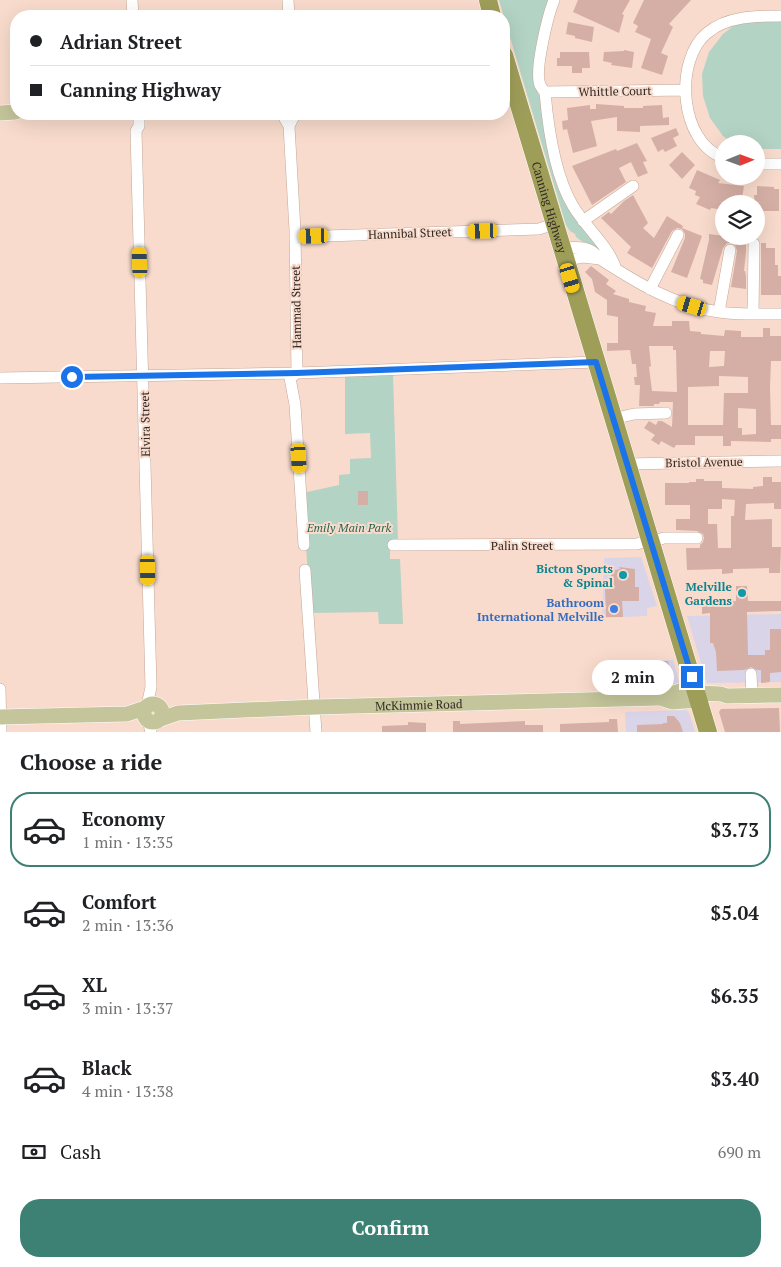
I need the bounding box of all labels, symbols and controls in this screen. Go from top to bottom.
text: Adrian Street [60,29,182,54]
text: Canning Highway [60,77,221,102]
street label: Whittle Court [578,83,652,99]
north arrow [715,135,765,185]
map controls [715,135,765,245]
street label: Canning Highway [529,160,571,256]
button: layers [715,195,765,245]
car [467,223,498,239]
street label: Hannibal Street [368,224,453,242]
car [298,228,329,244]
car [131,247,148,277]
car [558,261,581,295]
street label: Hammad Street [288,265,304,349]
car [675,294,708,318]
route start [61,366,83,388]
street label: Elvira Street [137,390,153,457]
car [290,443,307,473]
street label: Bristol Avenue [665,454,743,470]
park label: Emily Main Park [306,520,392,535]
street label: Palin Street [491,538,554,553]
car [140,555,155,585]
place label: Bicton Sports & Spinal [536,561,614,590]
marker: Bicton Sports & Spinal [617,569,629,581]
place label: Melville Gardens [685,579,733,608]
marker: Melville Gardens [736,587,748,599]
place label: Bathroom International Melville [477,595,605,624]
marker: Bathroom International Melville [608,603,620,615]
callout: 2 min [592,660,674,694]
text: 2 min [611,666,655,688]
route end [681,666,703,688]
street label: McKimmie Road [375,696,463,713]
text: Choose a ride [20,747,162,776]
text: Economy [82,806,165,831]
icon: car [22,807,67,852]
text: $3.73 [710,817,759,842]
text: 1 min · 13:35 [82,831,174,853]
text: Comfort [82,889,157,914]
icon: car [22,890,67,935]
text: $5.04 [710,900,759,925]
text: 2 min · 13:36 [82,914,174,936]
text: XL [82,972,107,997]
icon: car [22,973,67,1018]
text: $6.35 [710,983,759,1008]
text: 3 min · 13:37 [82,997,174,1019]
text: Black [82,1055,132,1080]
icon: car [22,1056,67,1101]
text: $3.40 [710,1066,759,1091]
text: 4 min · 13:38 [82,1080,174,1102]
icon: cash [20,1138,48,1166]
text: Cash [60,1139,101,1164]
text: 690 m [718,1141,761,1163]
button: Confirm [20,1199,761,1257]

